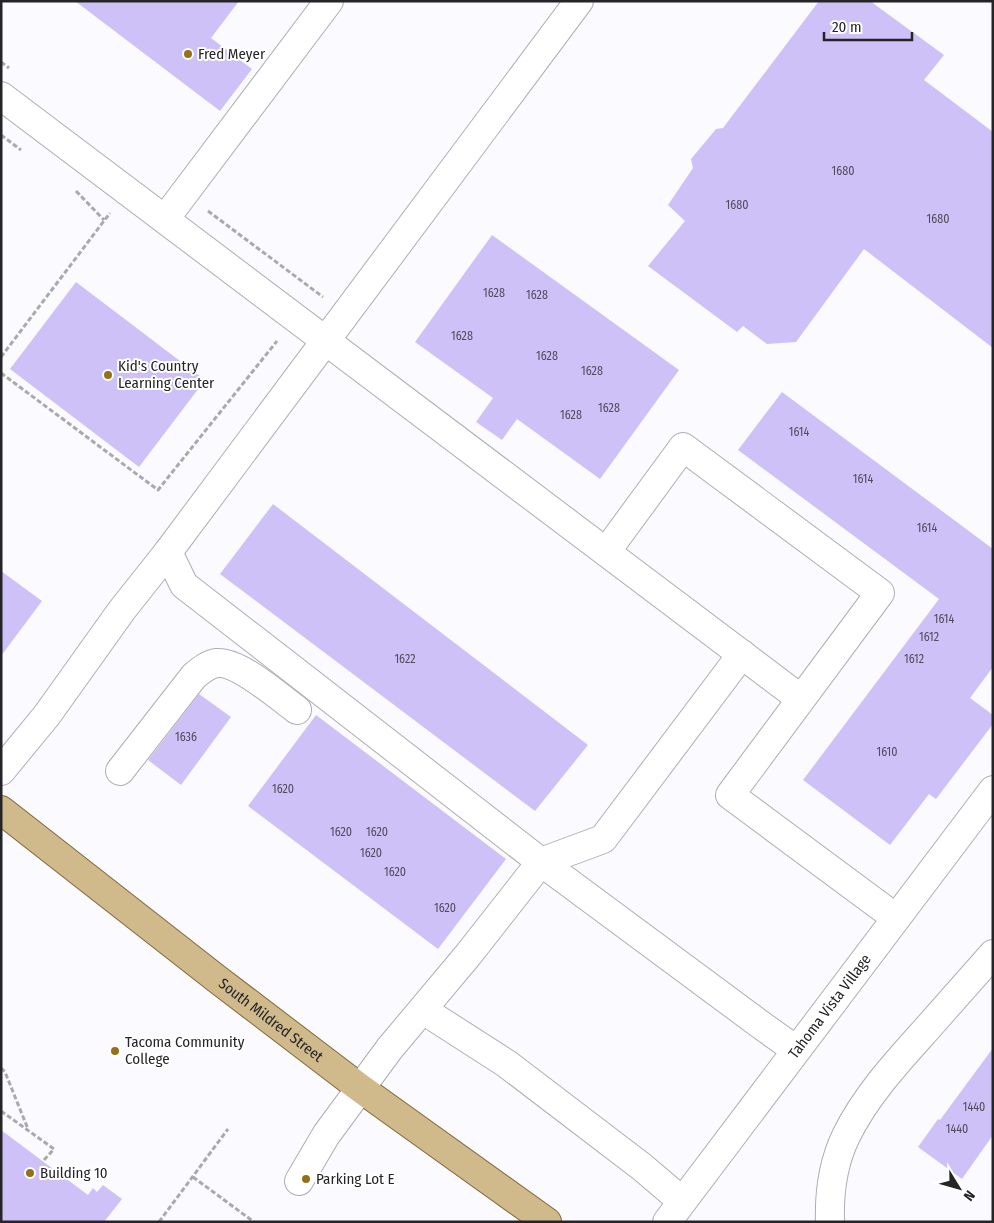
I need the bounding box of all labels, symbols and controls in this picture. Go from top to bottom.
scale bar [824,10,912,42]
text: 20 m [832,18,862,36]
place label: Fred Meyer [198,45,266,63]
marker: Fred Meyer [182,48,194,60]
house number: 1680 [832,164,854,178]
house number: 1680 [726,198,748,212]
house number: 1680 [927,212,949,226]
house number: 1628 [483,286,505,300]
house number: 1628 [526,288,548,302]
house number: 1628 [451,329,473,343]
house number: 1628 [536,349,558,363]
place label: Kid's Country Learning Center [118,357,215,392]
house number: 1628 [581,364,603,378]
marker: Kid's Country Learning Center [102,369,114,381]
house number: 1628 [598,401,620,415]
house number: 1628 [560,408,582,422]
house number: 1614 [789,425,809,439]
house number: 1614 [853,472,873,486]
house number: 1614 [917,521,937,535]
house number: 1614 [934,612,954,626]
house number: 1612 [919,630,939,644]
house number: 1622 [394,652,416,666]
house number: 1612 [904,652,924,666]
house number: 1636 [175,730,197,744]
house number: 1610 [876,745,898,759]
house number: 1620 [272,782,294,796]
house number: 1620 [330,825,352,839]
house number: 1620 [366,825,388,839]
house number: 1620 [360,846,382,860]
house number: 1620 [384,865,406,879]
house number: 1620 [434,901,456,915]
street label: Tahoma Vista Village [784,951,875,1062]
street label: South Mildred Street [215,975,327,1066]
place label: Tacoma Community College [125,1033,245,1068]
marker: Tacoma Community College [109,1045,121,1057]
house number: 1440 [963,1100,985,1114]
house number: 1440 [946,1122,968,1136]
north arrow [934,1163,984,1213]
place label: Building 10 [40,1164,108,1182]
marker: Building 10 [24,1167,36,1179]
place label: Parking Lot E [316,1170,395,1188]
marker: Parking Lot E [300,1173,312,1185]
text: N [960,1187,978,1204]

